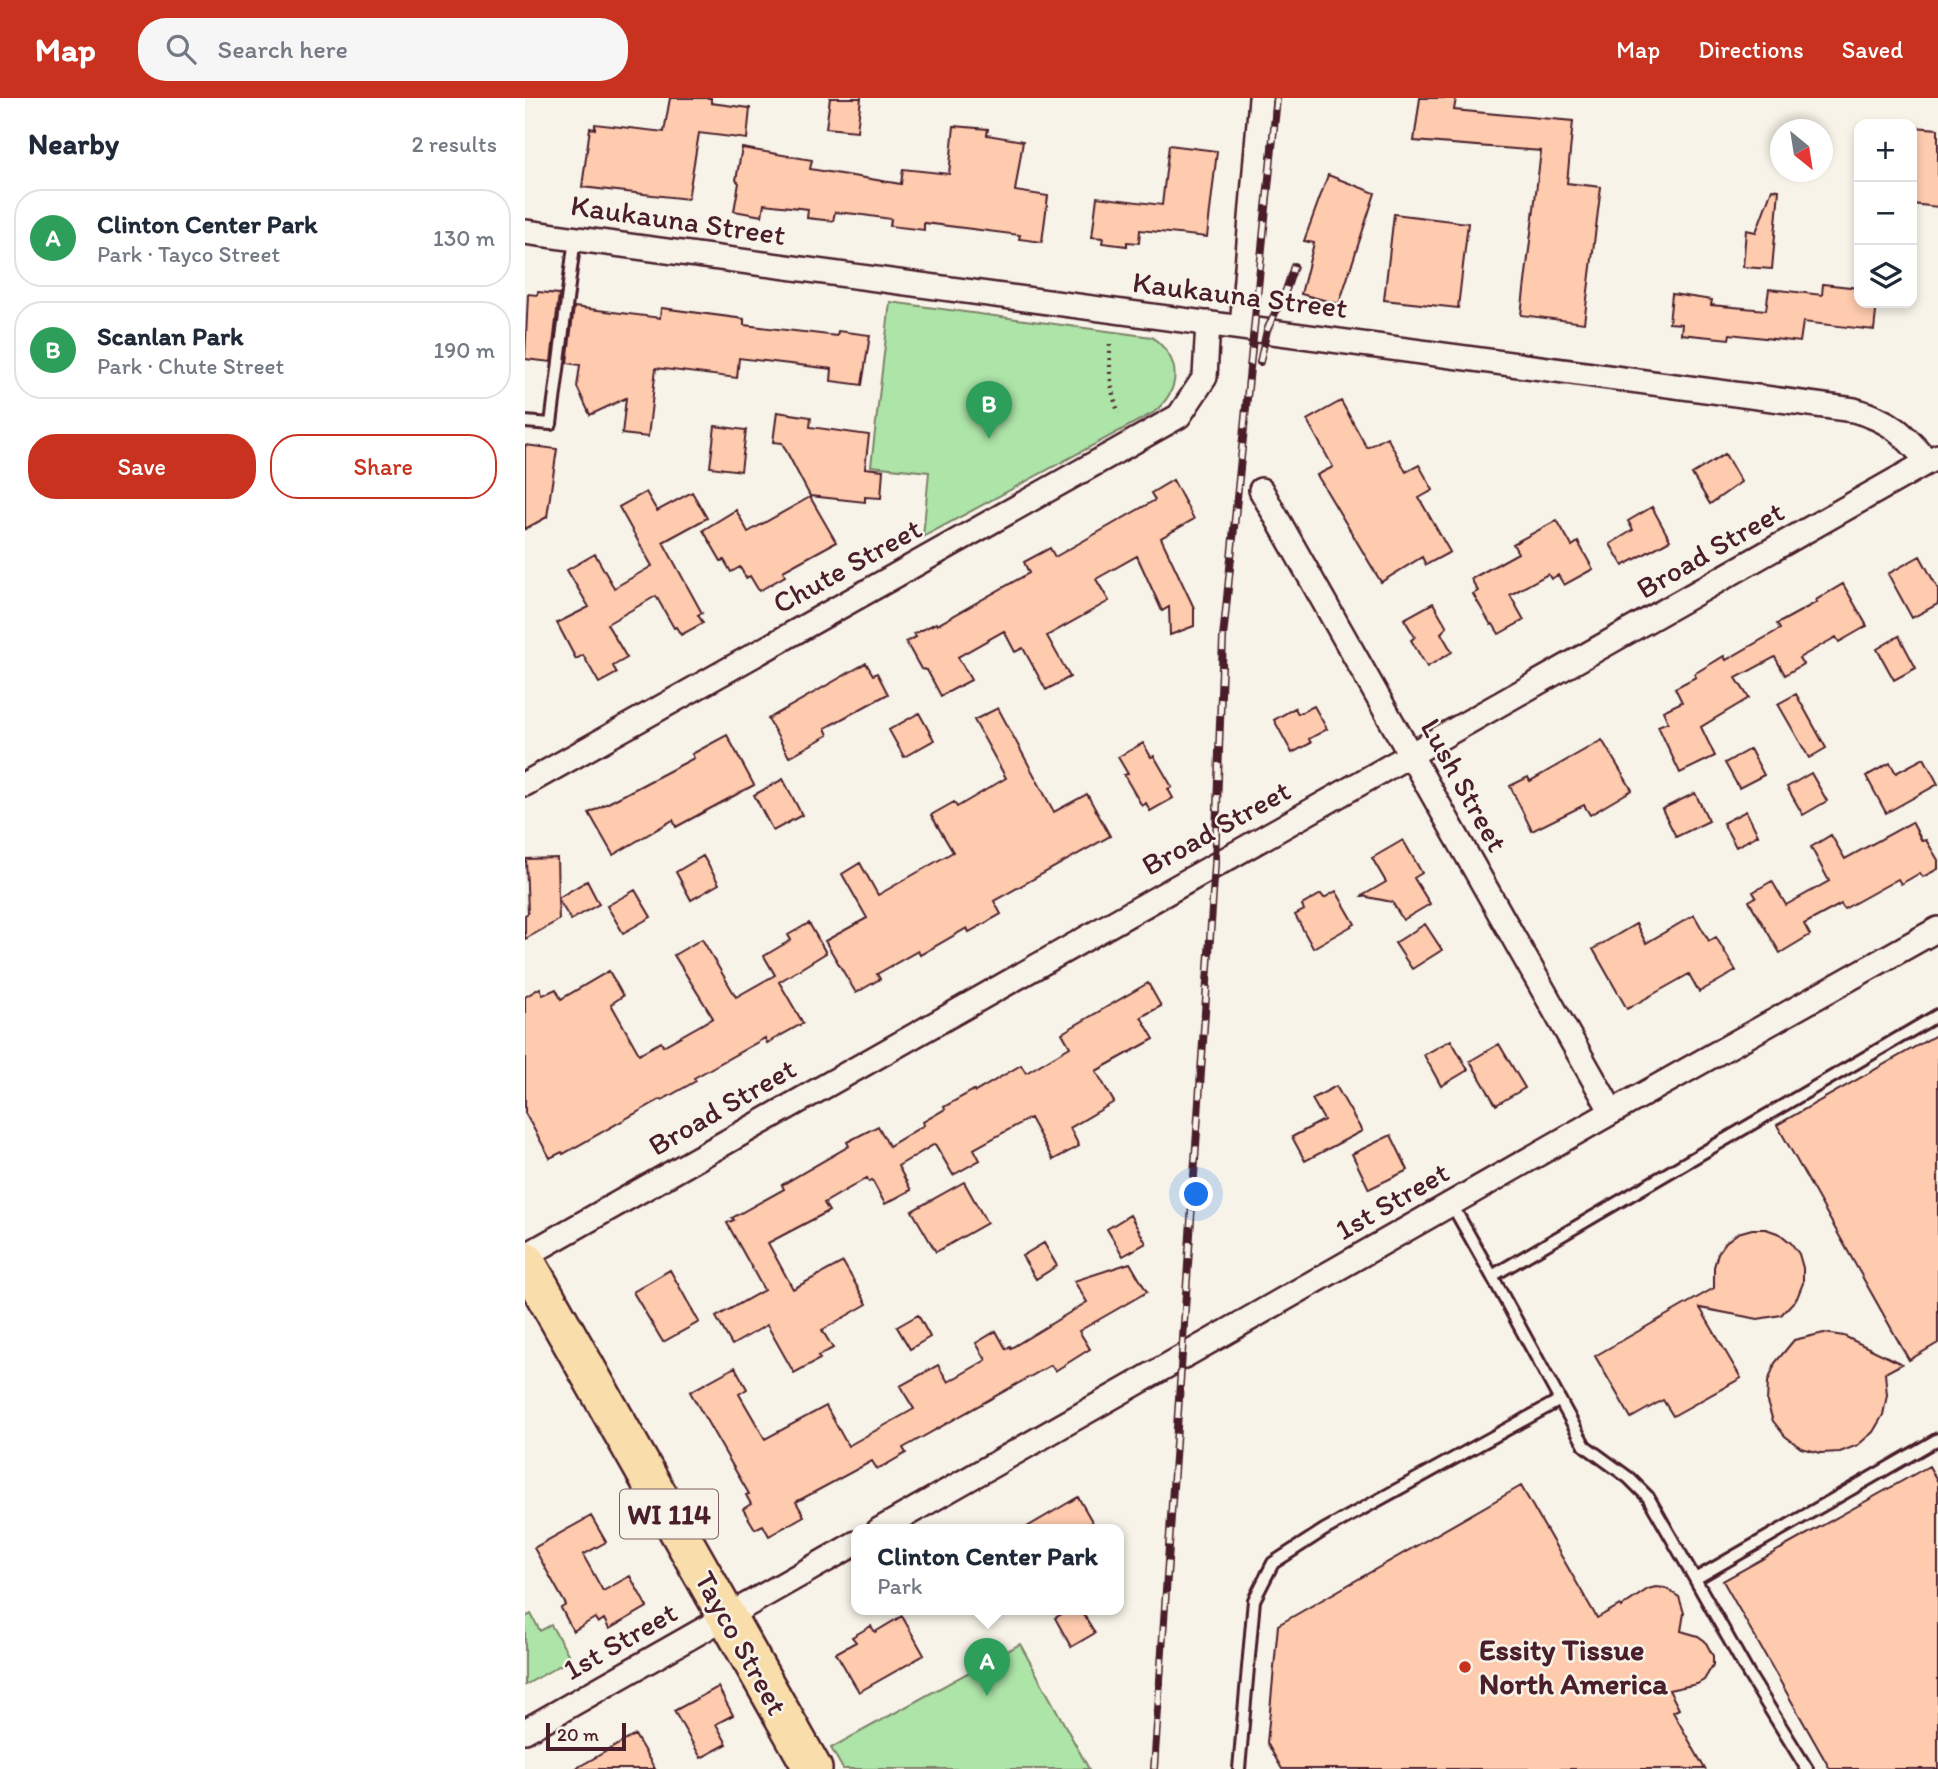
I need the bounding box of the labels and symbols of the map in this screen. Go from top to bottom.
north arrow [1770,119,1833,182]
street label: Kaukauna Street [568,186,788,253]
street label: Kaukauna Street [1130,263,1350,326]
pin: B [966,381,1012,439]
street label: Broad Street [1629,492,1790,607]
street label: Chute Street [766,510,928,622]
street label: Lush Street [1413,712,1516,858]
street label: Broad Street [1135,772,1297,884]
street label: Broad Street [641,1049,802,1164]
street label: 1st Street [1328,1153,1455,1248]
your location [1179,1177,1213,1211]
road number: WI 114 [620,1490,718,1538]
street label: Tayco Street [687,1564,796,1721]
street label: 1st Street [556,1593,683,1688]
place label: Essity Tissue North America [1479,1631,1668,1702]
pin: A [964,1638,1010,1696]
marker: Essity Tissue North America [1457,1659,1473,1675]
scale bar [546,1720,627,1752]

